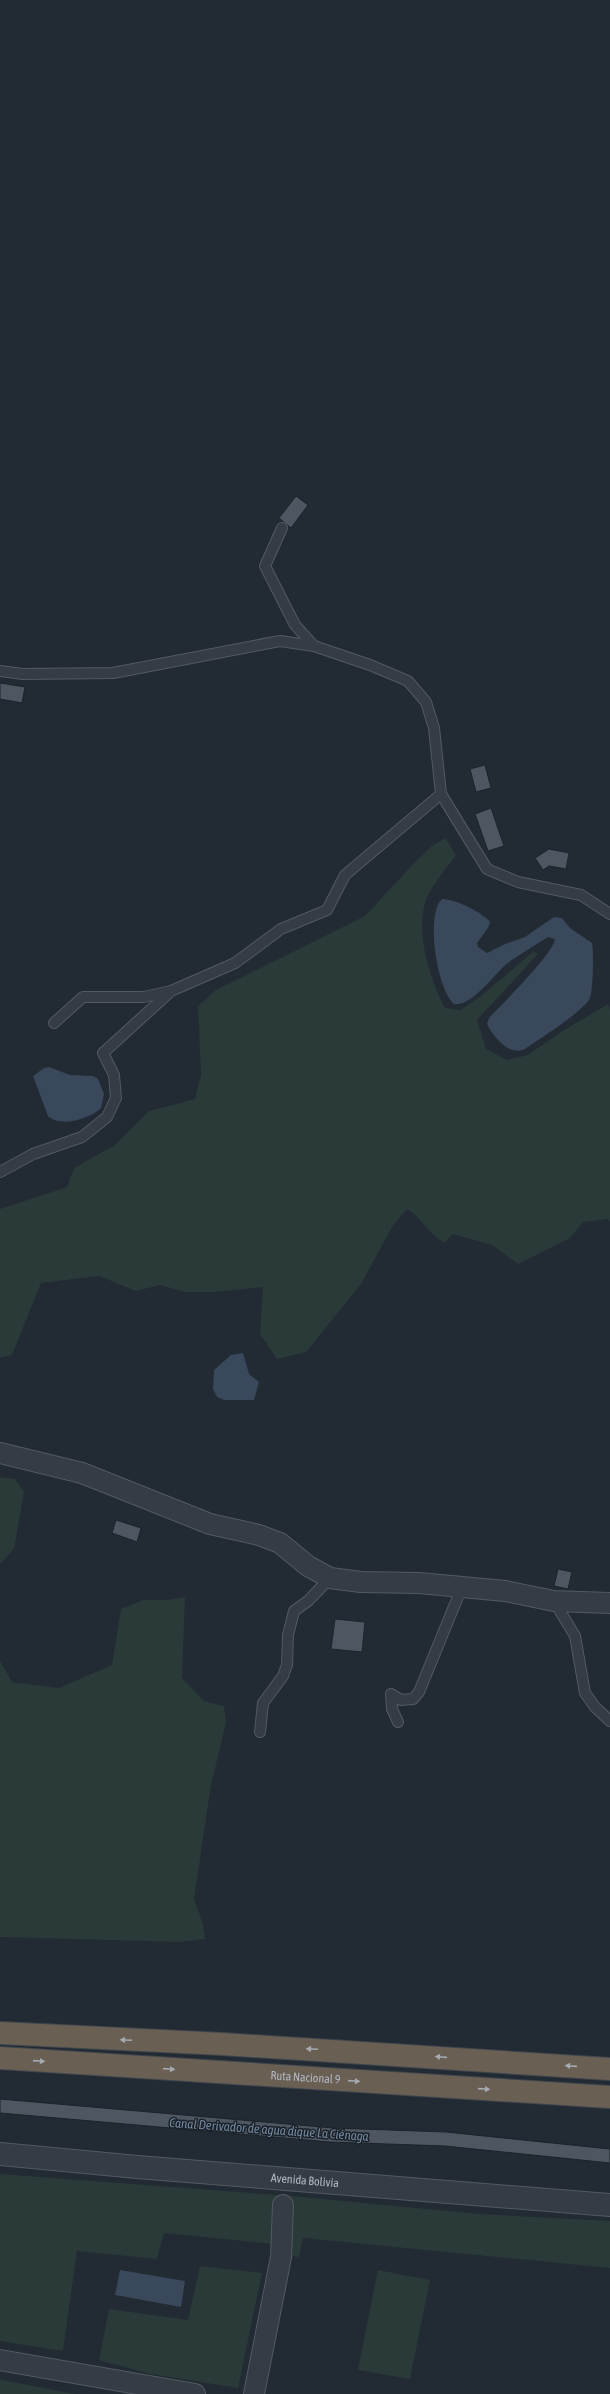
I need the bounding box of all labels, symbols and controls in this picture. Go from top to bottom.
one-way arrow [120,2036,132,2043]
one-way arrow [306,2046,318,2053]
one-way arrow [435,2054,447,2061]
one-way arrow [33,2057,45,2064]
one-way arrow [565,2063,577,2070]
one-way arrow [163,2065,175,2072]
street label: Ruta Nacional 9 [270,2068,341,2087]
one-way arrow [348,2077,360,2084]
one-way arrow [478,2085,490,2092]
water label: Canal Derivador de agua dique La Ciénaga [169,2115,369,2144]
street label: Avenida Bolivia [270,2171,339,2190]

